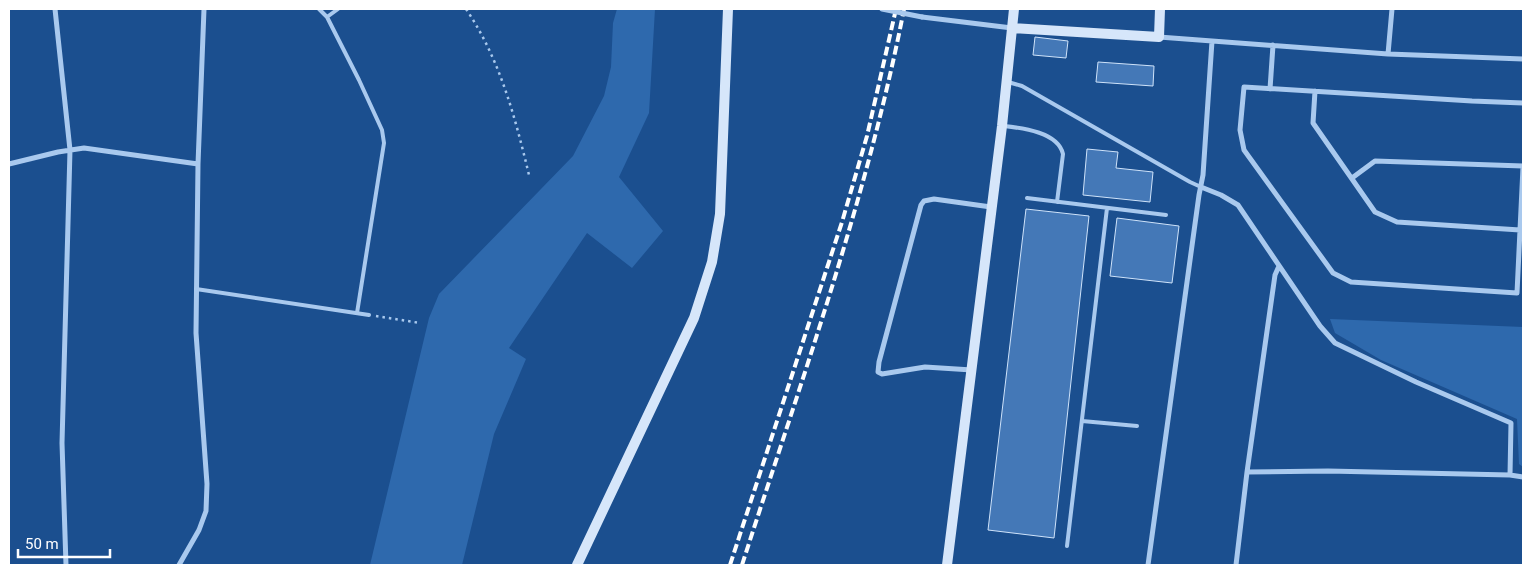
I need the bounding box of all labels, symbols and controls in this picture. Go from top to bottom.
scale bar [18,526,110,558]
text: 50 m [25,535,59,553]

